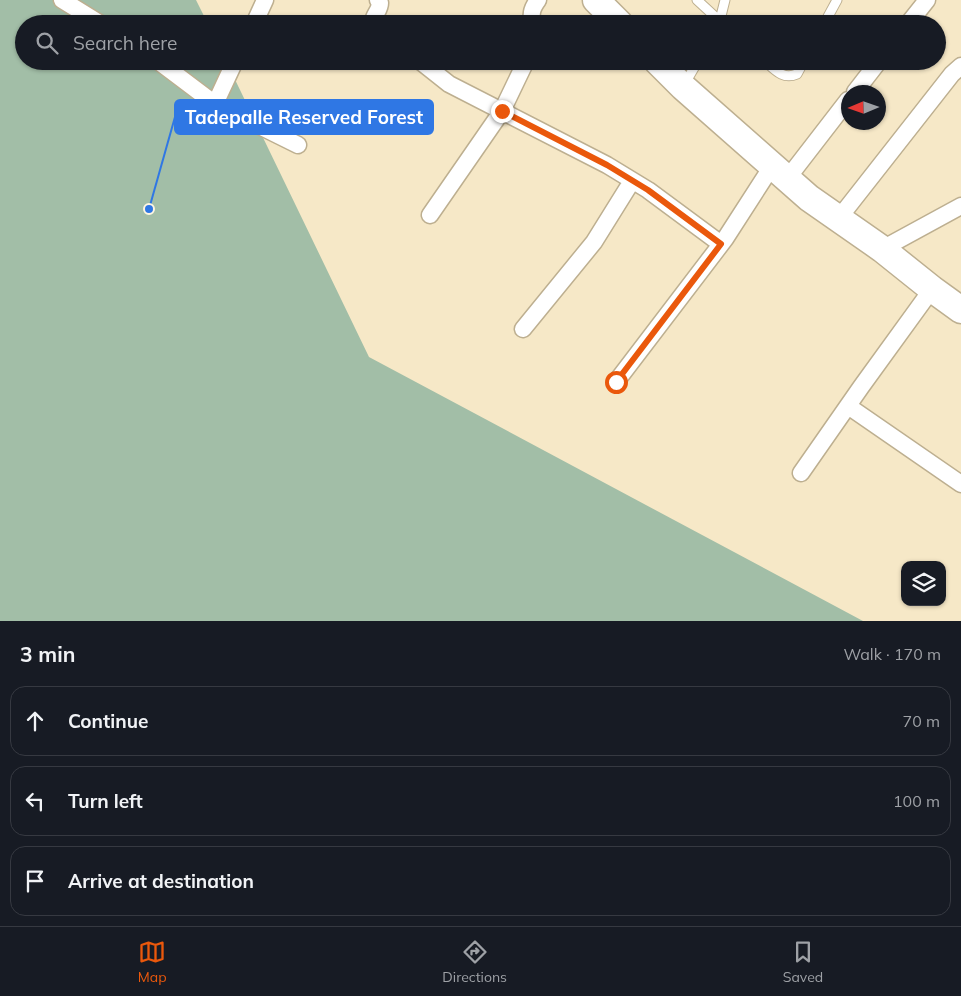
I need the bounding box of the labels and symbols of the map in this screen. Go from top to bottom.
north arrow [841,85,886,130]
callout: Tadepalle Reserved Forest [175,100,433,134]
route end [491,100,514,123]
text: Tadepalle Reserved Forest [185,105,423,129]
route start [605,371,628,394]

